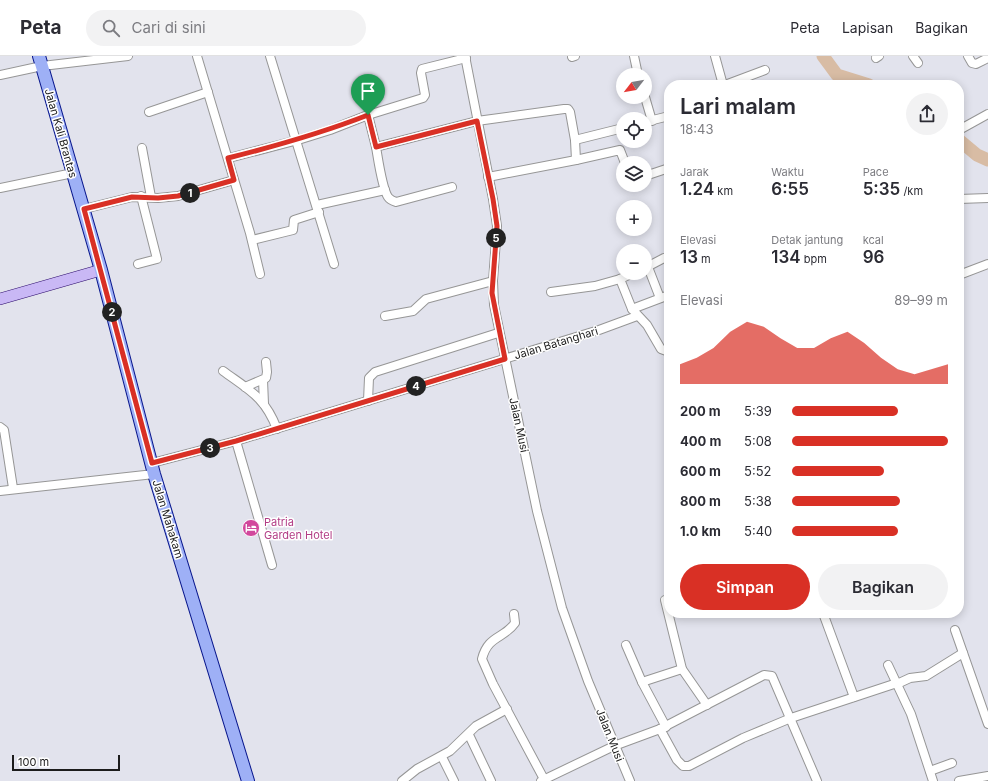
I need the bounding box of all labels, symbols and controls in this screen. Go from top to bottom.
search box [86,10,366,46]
text: Peta [20,16,62,39]
icon: search [100,17,122,39]
text: Cari di sini [132,18,206,37]
text: Peta [790,19,820,36]
text: Lapisan [842,19,893,36]
text: Bagikan [915,19,968,36]
north arrow [616,68,652,104]
map controls [616,68,652,280]
pin [351,74,385,115]
icon: arrive [357,80,379,102]
street label: Jalan Kali Brantas [42,87,81,180]
text: Lari malam [680,93,796,119]
button: share [906,93,948,135]
button: locate [616,112,652,148]
text: 18:43 [680,121,714,137]
button: layers [616,156,652,192]
text: Jarak [680,165,709,179]
text: Waktu [771,165,804,179]
text: Pace [863,165,889,179]
text: 1.24 [680,179,714,199]
text: 6:55 [771,179,809,199]
text: 5:35 [863,179,900,199]
pin: 1 [180,183,200,203]
text: km [714,184,733,198]
text: /km [900,184,923,198]
text: 1 [188,186,192,200]
button: + [616,200,652,236]
pin: 5 [486,228,506,248]
text: 5 [492,231,500,245]
text: Elevasi [680,233,716,247]
text: Detak jantung [771,233,843,247]
text: kcal [863,233,884,247]
button: − [616,244,652,280]
text: 13 [680,247,698,267]
text: 134 [771,247,801,267]
text: 96 [863,247,884,267]
text: m [698,252,711,266]
text: bpm [801,252,827,266]
text: Elevasi [680,292,723,308]
text: 89–99 m [894,292,948,308]
pin: 2 [102,302,122,322]
text: 2 [109,305,115,319]
street label: Jalan Batanghari [512,324,600,362]
pin: 4 [406,376,426,396]
text: 4 [412,379,420,393]
street label: Jalan Musi [506,396,532,454]
text: 200 m [680,403,721,419]
text: 5:39 [744,403,772,419]
text: 400 m [680,433,721,449]
text: 5:08 [744,433,772,449]
pin: 3 [200,438,220,458]
text: 3 [206,441,214,455]
text: 600 m [680,463,721,479]
text: 5:52 [744,463,771,479]
street label: Jalan Mahakam [149,478,187,560]
text: 800 m [680,493,721,509]
text: 5:38 [744,493,772,509]
place label: Patria Garden Hotel [264,515,332,542]
hotel icon: Patria Garden Hotel [241,518,261,538]
text: 1.0 km [680,523,721,539]
text: 5:40 [744,523,772,539]
button: Simpan [680,564,810,610]
button: Bagikan [818,564,948,610]
street label: Jalan Musi [593,707,627,763]
scale bar [12,753,120,772]
text: 100 m [18,755,49,769]

